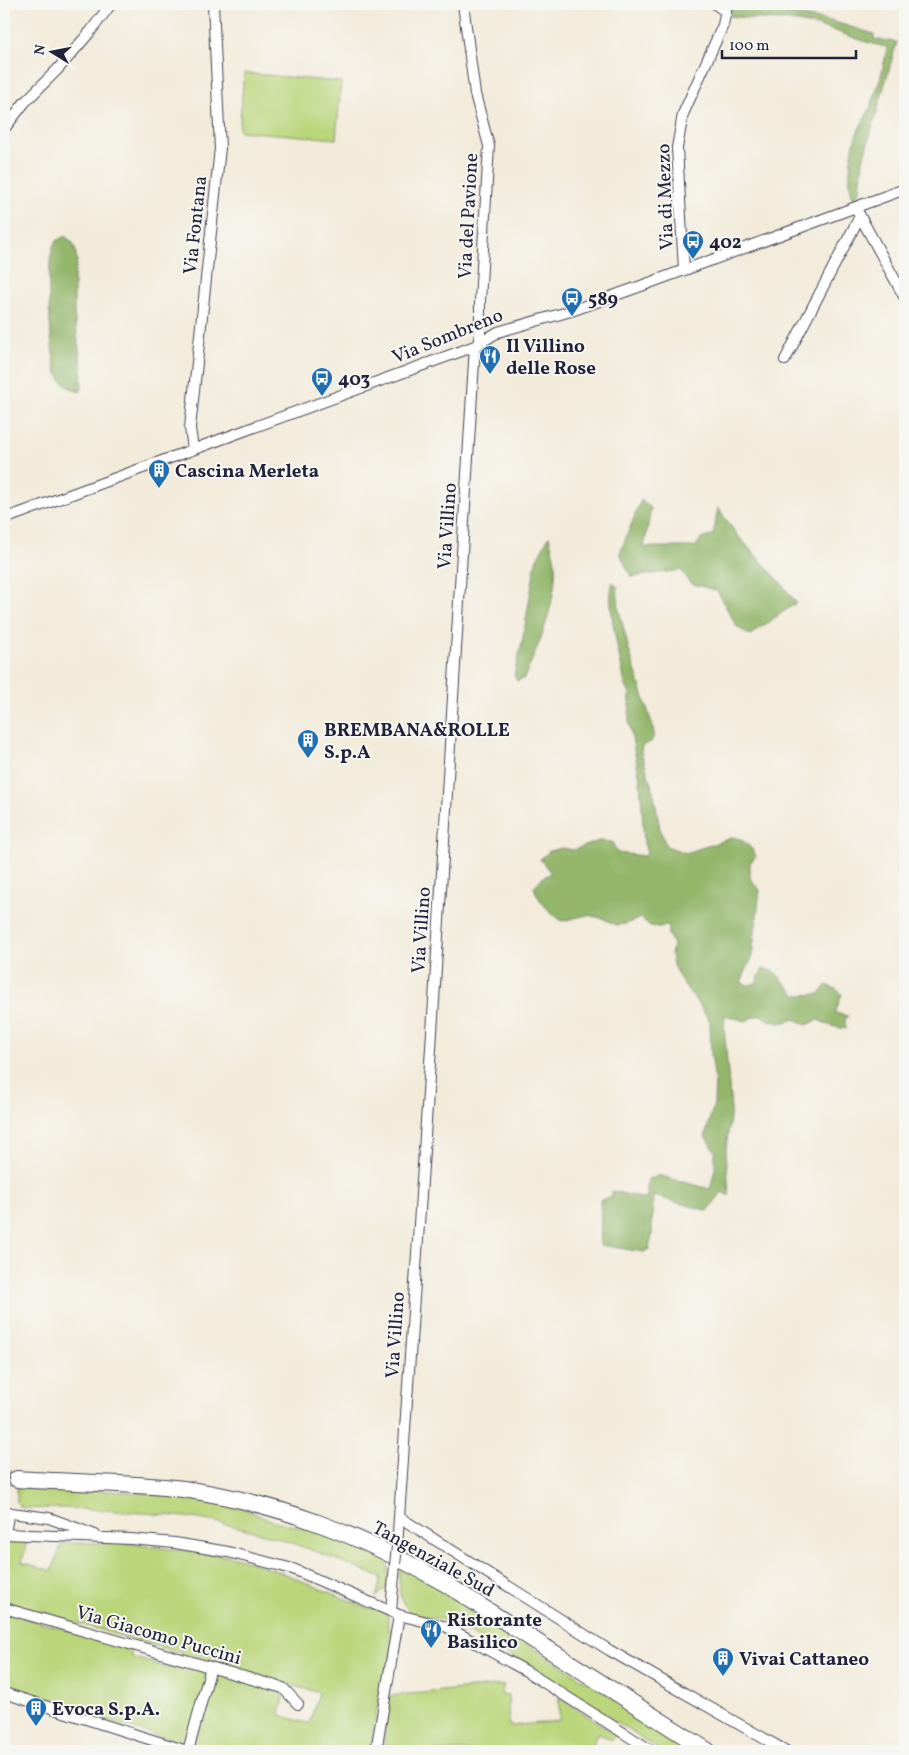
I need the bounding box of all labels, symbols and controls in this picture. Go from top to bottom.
north arrow [28,28,78,78]
scale bar [722,28,855,60]
text: 100 m [729,36,769,57]
text: N [30,43,51,57]
street label: Via di Mezzo [651,143,681,251]
street label: Via del Pavione [453,152,485,280]
street label: Via Fontana [178,175,214,276]
bus stop icon: 402 [681,229,705,260]
place label: 402 [709,230,742,256]
bus stop icon: 589 [560,286,584,317]
place label: 589 [588,287,618,313]
street label: Via Sombreno [389,303,507,371]
place label: Il Villino delle Rose [506,334,596,382]
restaurant icon: Il Villino delle Rose [478,344,502,375]
bus stop icon: 403 [310,366,334,397]
place label: 403 [338,367,370,393]
building icon: Cascina Merleta [147,458,171,489]
place label: Cascina Merleta [175,459,319,485]
street label: Via Villino [432,482,464,570]
place label: BREMBANA&ROLLE S.p.A [324,718,510,766]
building icon: BREMBANA&ROLLE S.p.A [296,728,320,759]
street label: Via Villino [406,886,438,974]
street label: Via Villino [380,1291,412,1379]
street label: Tangenziale Sud [367,1515,499,1604]
street label: Via Giacomo Puccini [73,1600,244,1672]
place label: Ristorante Basilico [447,1608,542,1656]
restaurant icon: Ristorante Basilico [419,1618,443,1649]
building icon: Vivai Cattaneo [711,1646,735,1677]
place label: Vivai Cattaneo [739,1647,869,1673]
building icon: Evoca S.p.A. [24,1696,48,1727]
place label: Evoca S.p.A. [52,1697,160,1723]

